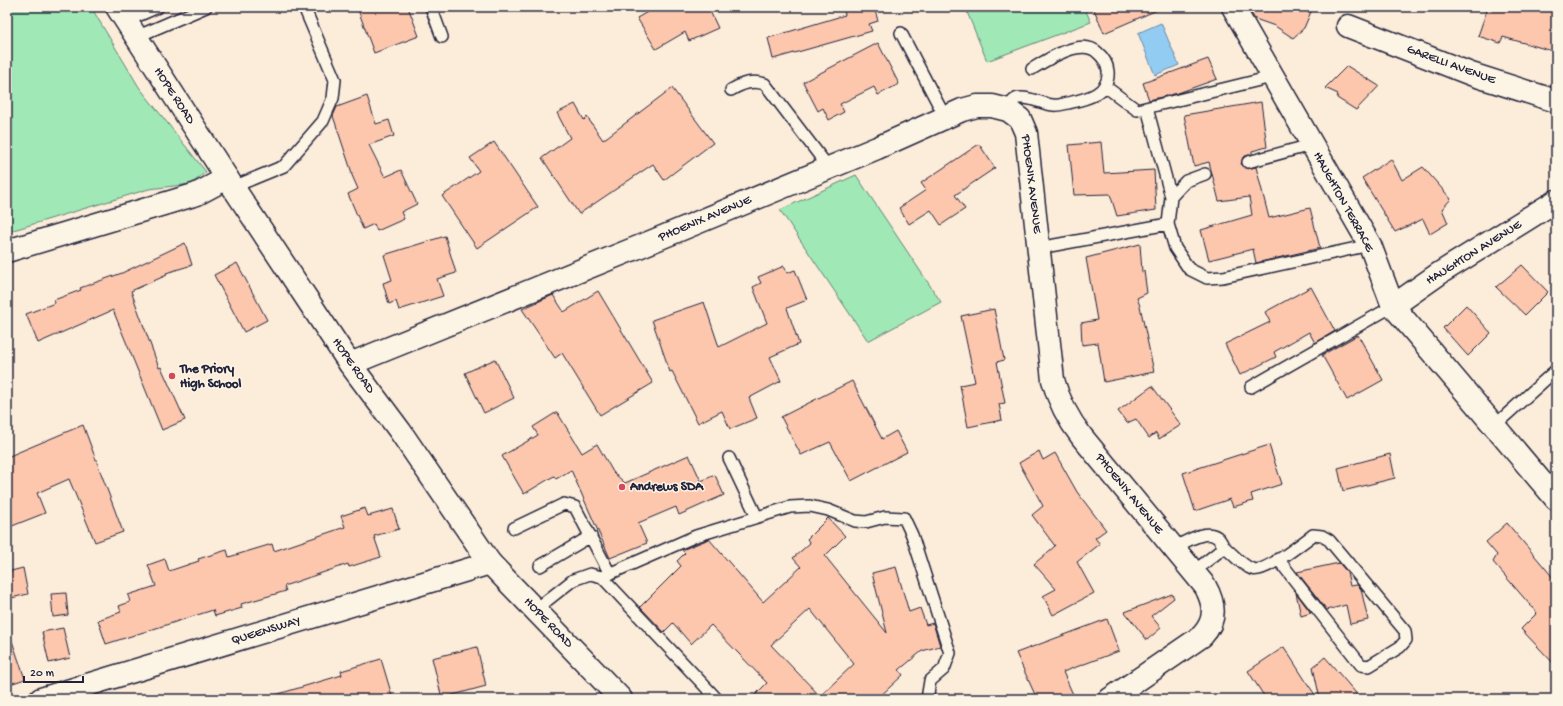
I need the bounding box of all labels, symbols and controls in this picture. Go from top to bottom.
street label: GARELLI AVENUE [1404,42,1498,88]
street label: HOPE ROAD [150,65,198,128]
street label: PHOENIX AVENUE [1017,133,1045,235]
street label: HAUGHTON TERRACE [1309,149,1377,255]
street label: PHOENIX AVENUE [655,192,754,246]
street label: HAUGHTON AVENUE [1424,217,1525,288]
street label: HOPE ROAD [328,335,378,397]
place label: The Priory High School [179,362,242,392]
marker: The Priory High School [167,371,177,381]
street label: PHOENIX AVENUE [1091,450,1167,538]
place label: Andrews SDA [629,480,704,495]
marker: Andrews SDA [617,482,627,492]
street label: HOPE ROAD [520,595,576,652]
street label: QUEENSWAY [230,613,302,649]
scale bar [24,658,83,684]
text: 20 m [30,667,55,681]

